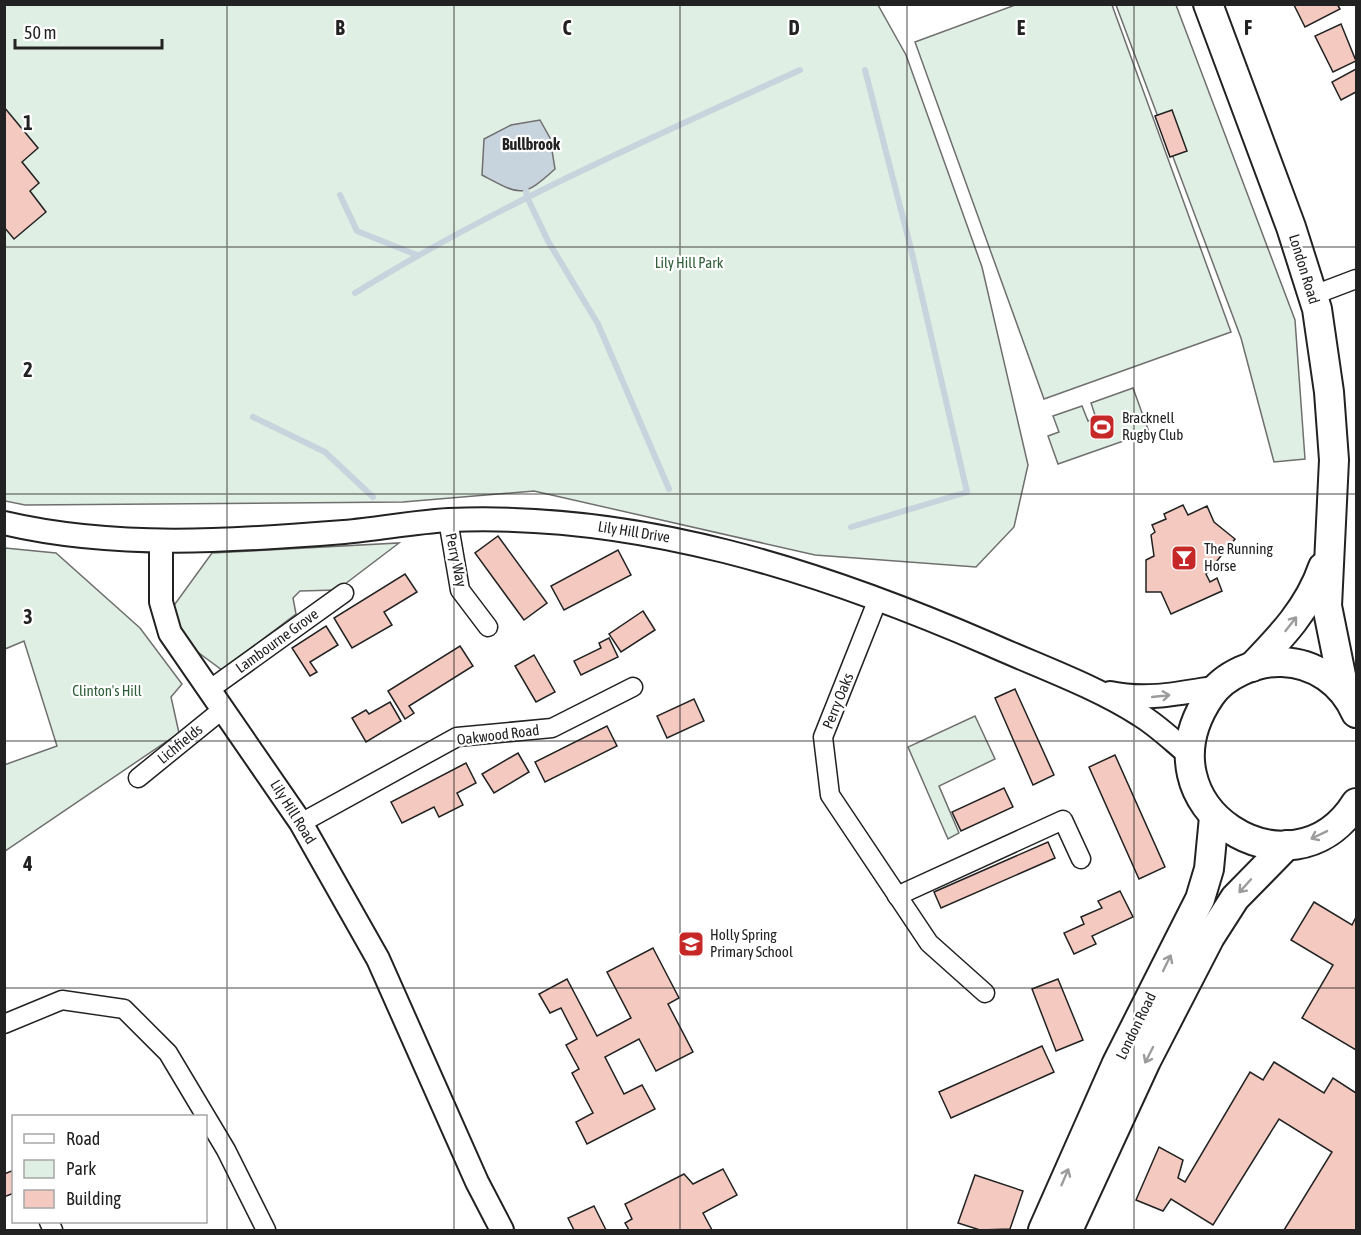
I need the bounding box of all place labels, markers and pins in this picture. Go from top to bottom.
place label: Bracknell Rugby Club [1122,409,1183,443]
sports icon: Bracknell Rugby Club [1087,412,1117,442]
place label: The Running Horse [1204,540,1273,574]
bar icon: The Running Horse [1169,543,1199,573]
place label: Holly Spring Primary School [710,926,793,960]
school or university icon: Holly Spring Primary School [676,929,706,959]

